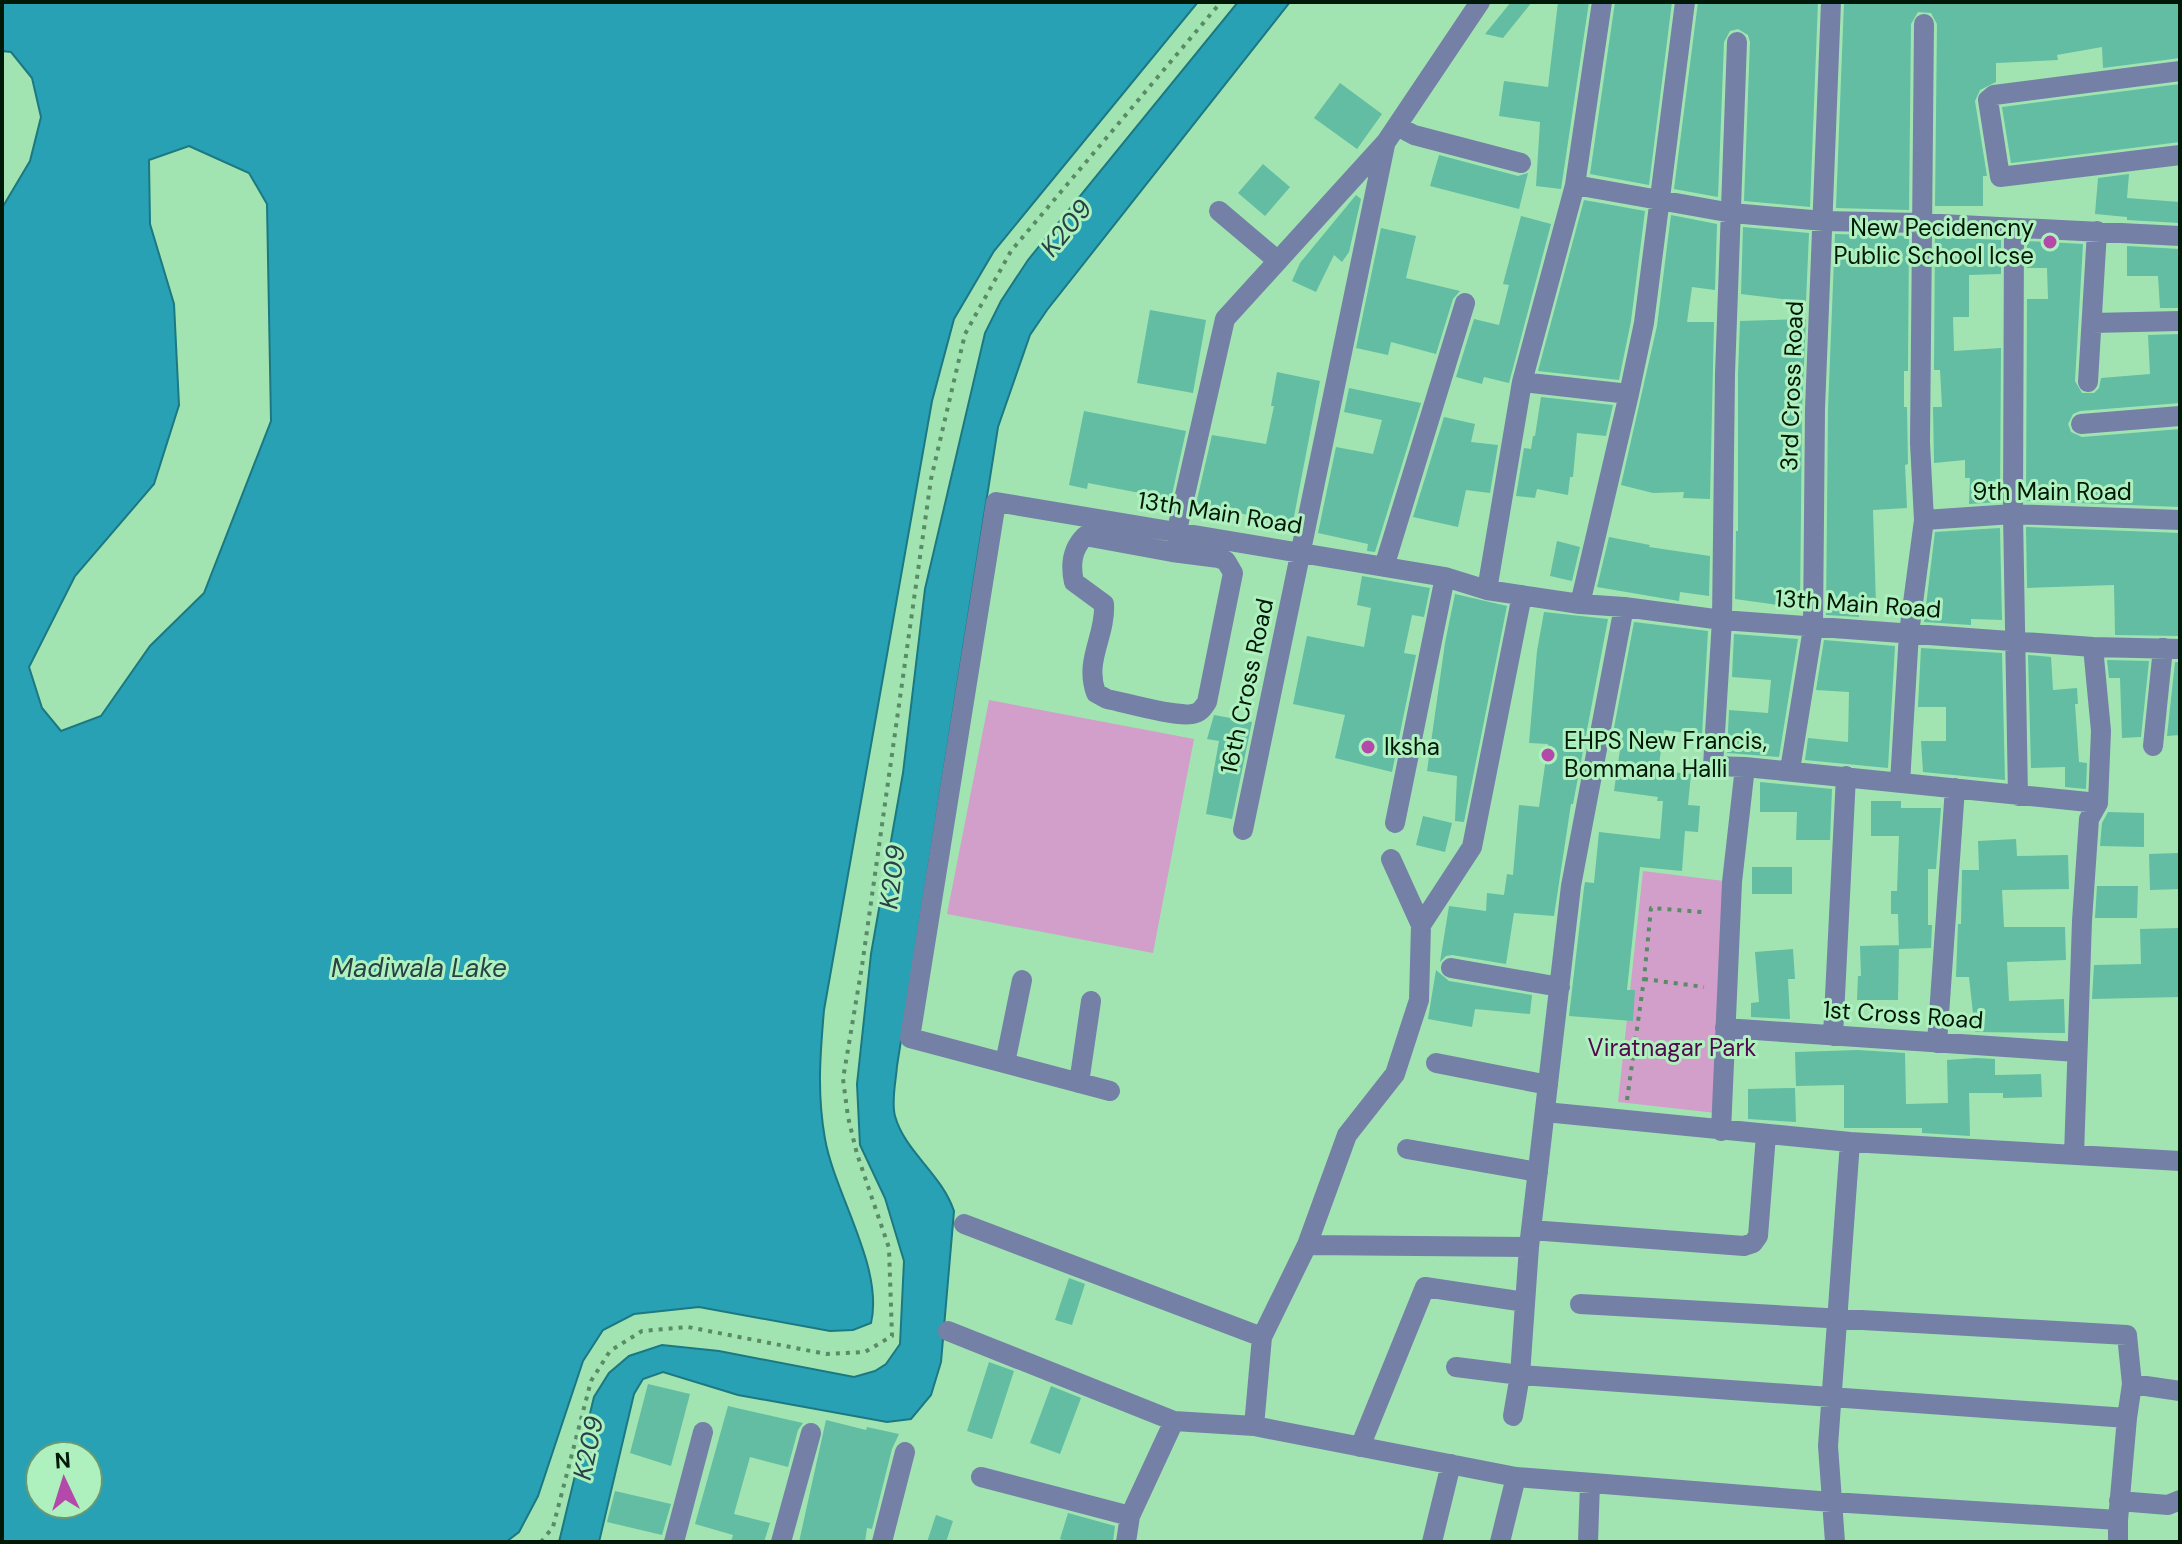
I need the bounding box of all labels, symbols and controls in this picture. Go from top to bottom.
water label: K209 [1033,192,1099,264]
place label: New Pecidencny Public School Icse [1833,212,2034,271]
marker: New Pecidencny Public School Icse [2041,233,2059,251]
street label: 3rd Cross Road [1773,300,1810,472]
street label: 9th Main Road [1972,476,2132,507]
street label: 13th Main Road [1136,484,1305,541]
street label: 13th Main Road [1774,582,1942,625]
street label: 16th Cross Road [1213,595,1280,776]
place label: EHPS New Francis, Bommana Halli [1564,725,1767,784]
place label: Iksha [1384,731,1440,762]
marker: Iksha [1359,738,1377,756]
marker: EHPS New Francis, Bommana Halli [1539,746,1557,764]
water label: K209 [871,843,913,911]
water label: Madiwala Lake [331,951,507,985]
street label: 1st Cross Road [1822,993,1984,1036]
park label: Viratnagar Park [1588,1032,1756,1063]
water label: K209 [565,1413,611,1483]
north arrow [24,1440,104,1520]
text: N [54,1446,72,1476]

